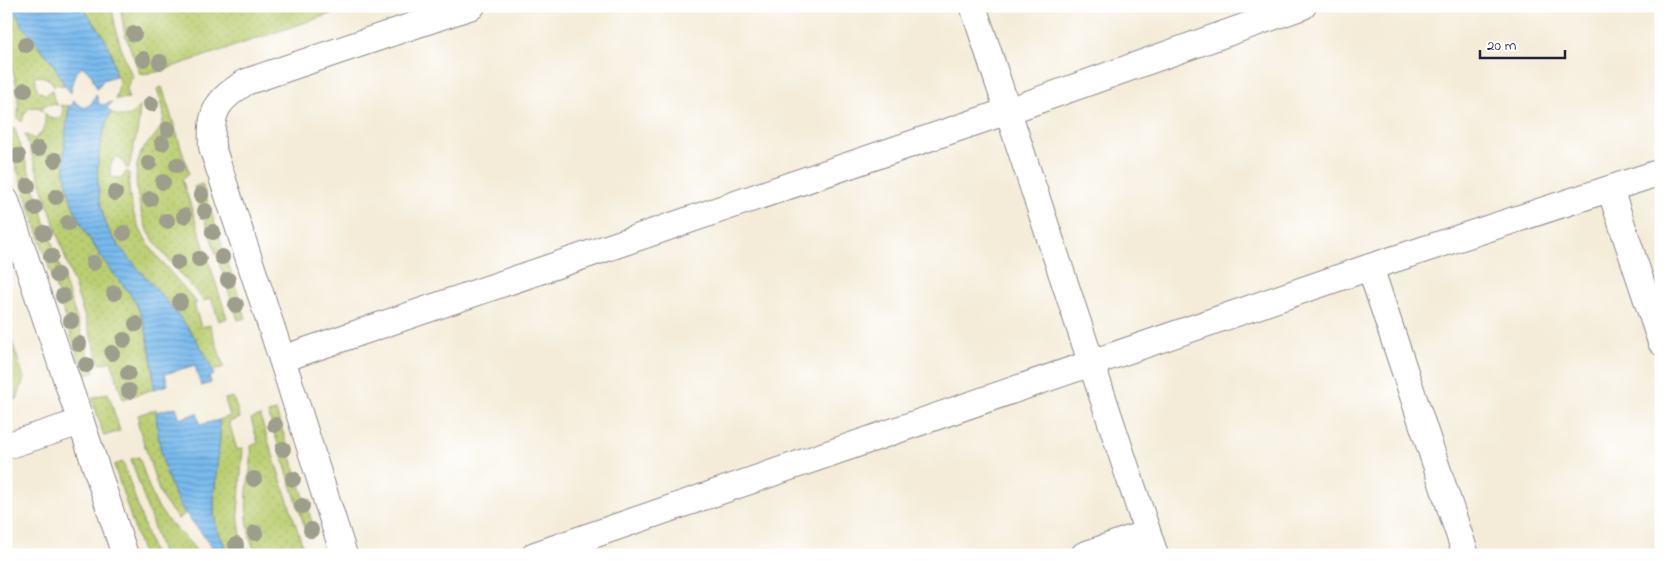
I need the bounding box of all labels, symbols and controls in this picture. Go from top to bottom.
scale bar [1480,28,1564,60]
text: 20 m [1487,35,1517,57]

